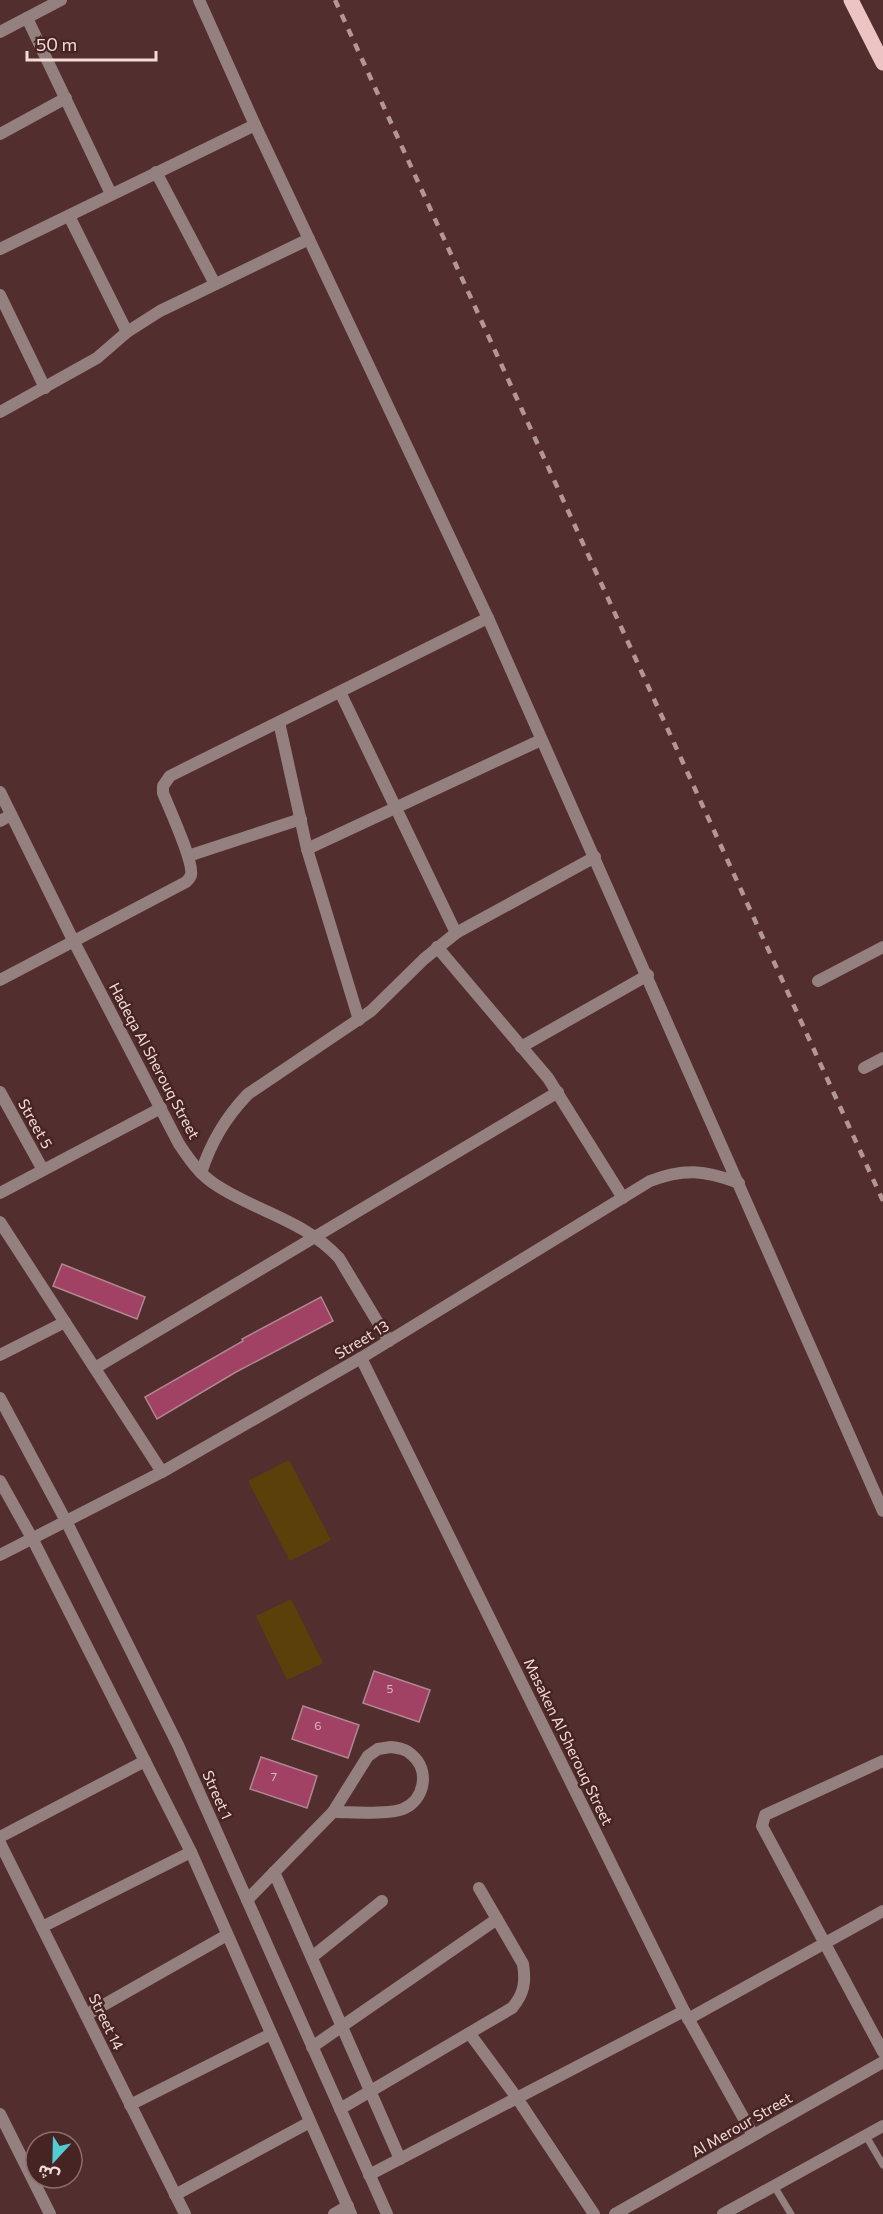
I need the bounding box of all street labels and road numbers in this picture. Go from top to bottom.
street label: Hadeqa Al Sherouq Street [106,979,204,1142]
street label: Street 5 [15,1096,57,1151]
street label: Street 13 [331,1316,392,1362]
street label: Masaken Al Sherouq Street [521,1655,617,1828]
street label: Street 1 [199,1767,237,1822]
street label: Street 14 [86,1990,128,2053]
street label: Al Merour Street [688,2088,795,2160]

